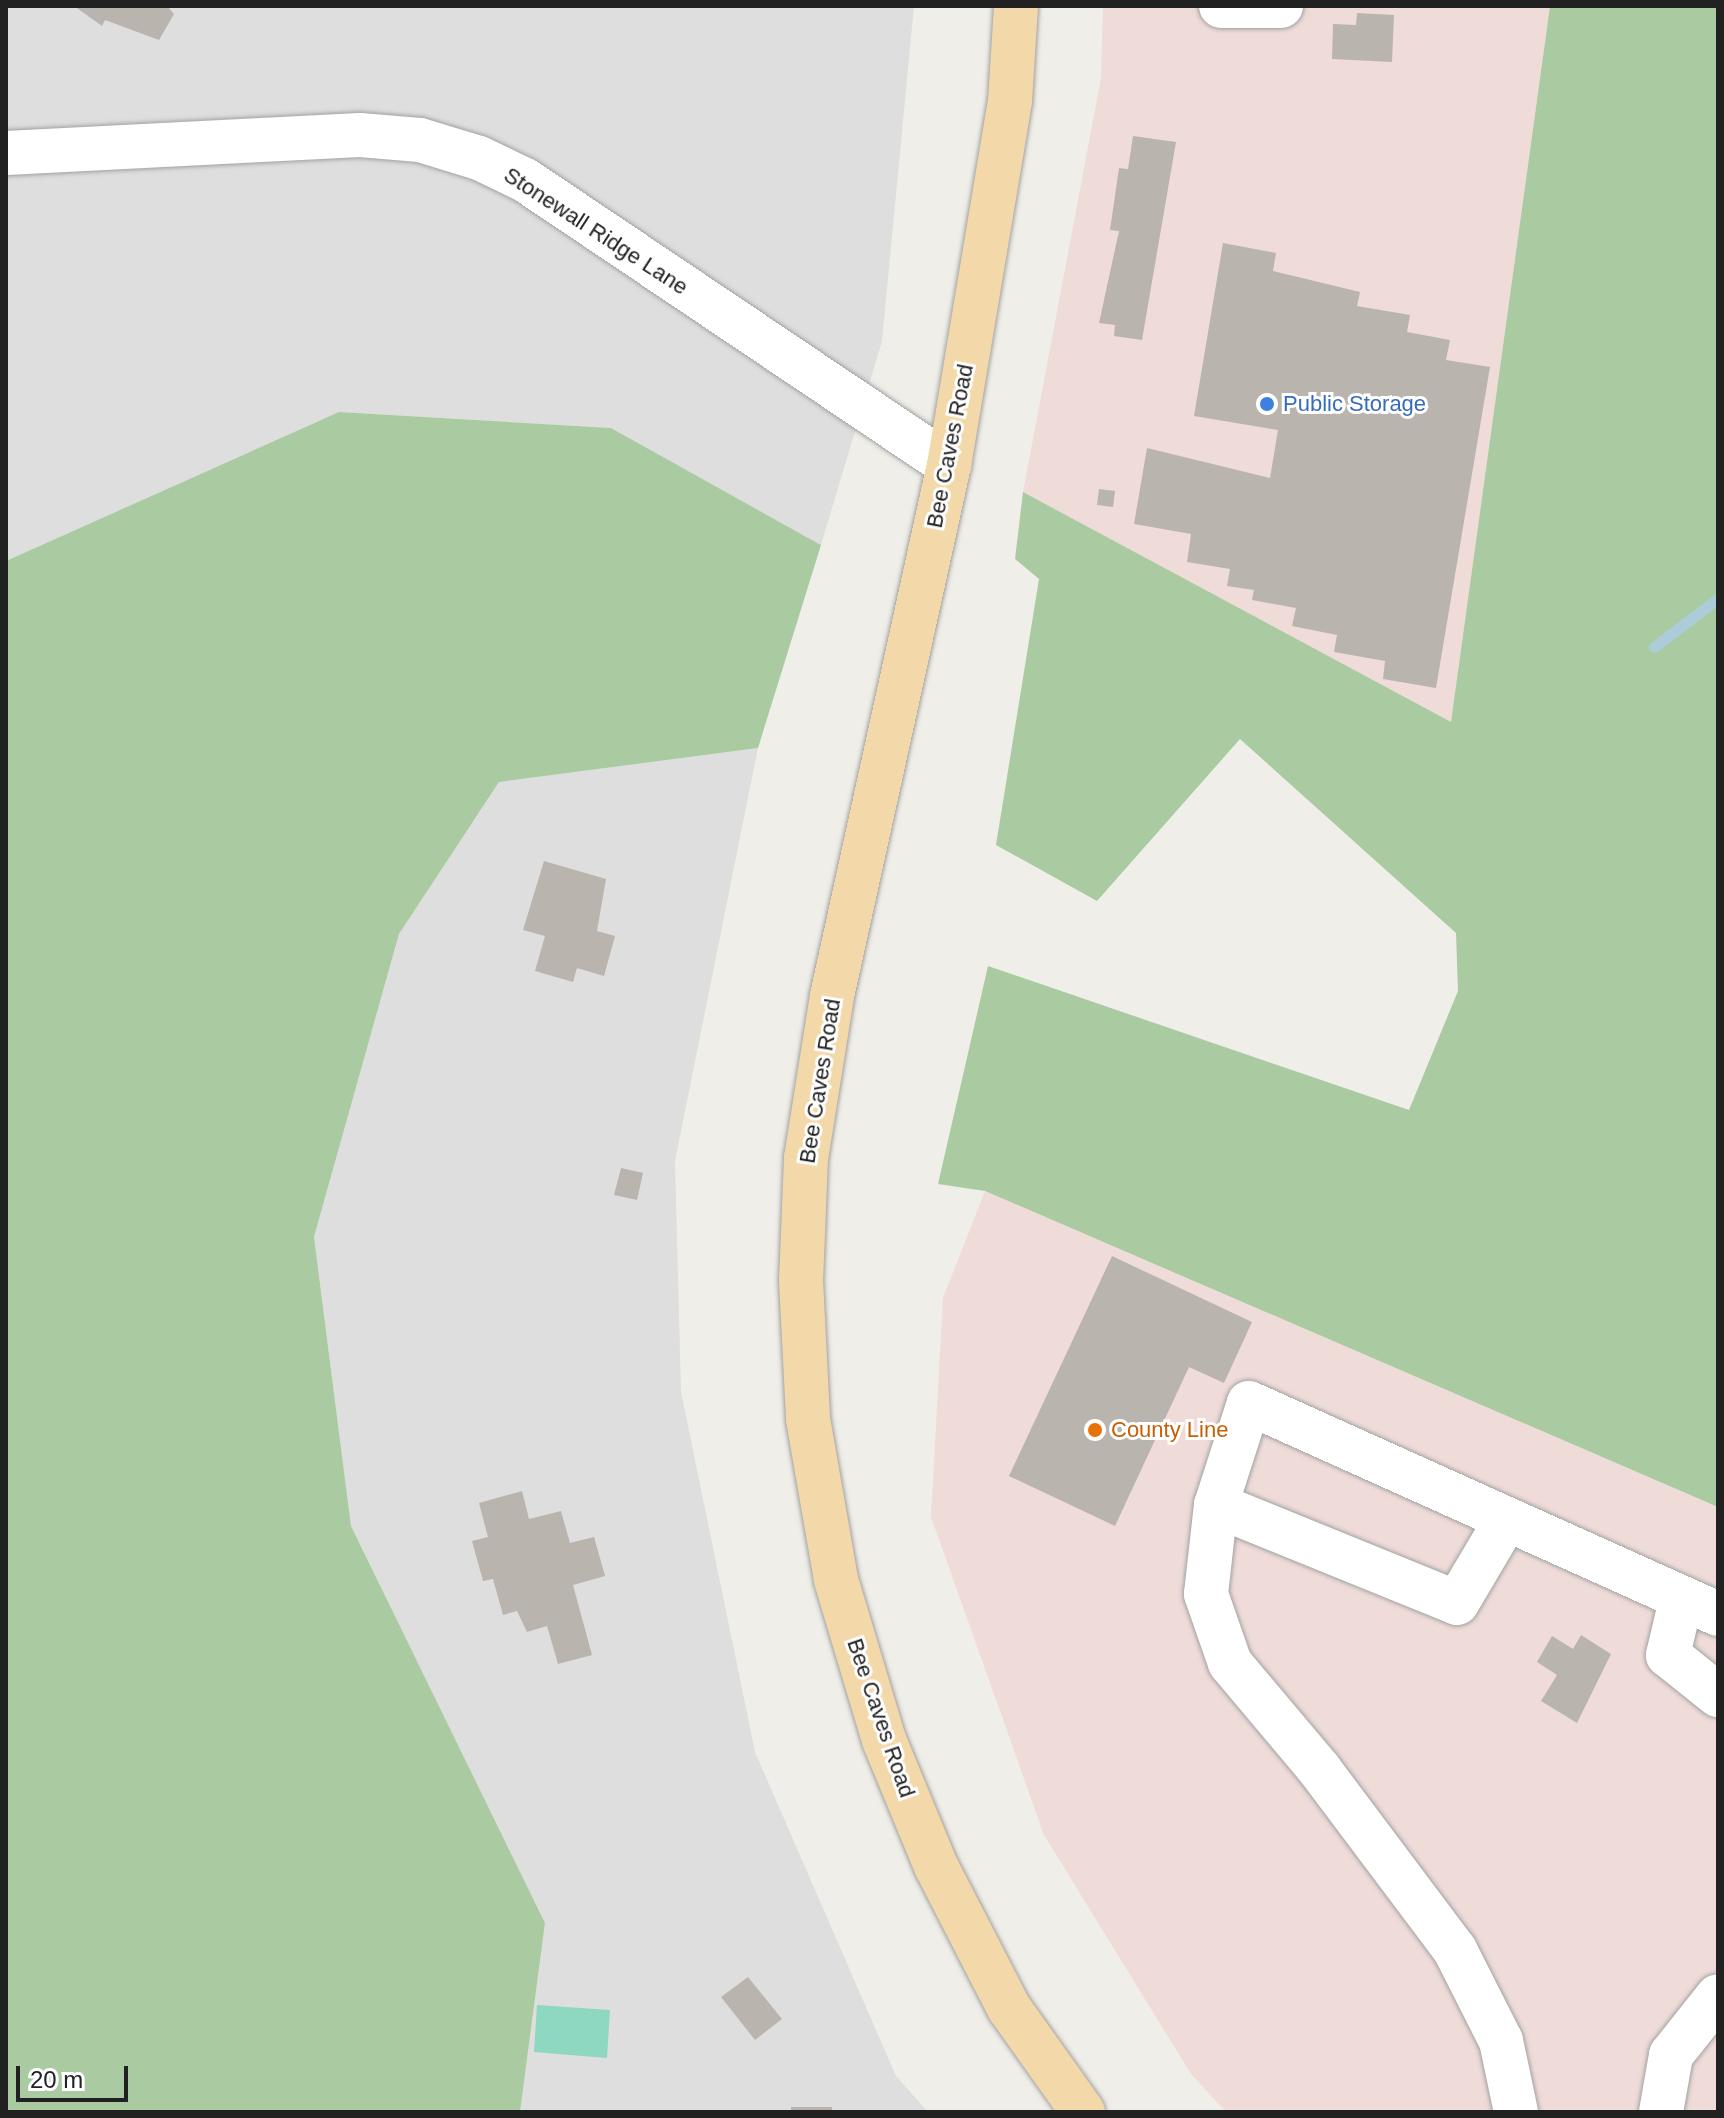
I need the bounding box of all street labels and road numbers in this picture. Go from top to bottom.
street label: Stonewall Ridge Lane [499,162,693,300]
street label: Bee Caves Road [921,362,979,530]
street label: Bee Caves Road [794,997,846,1165]
street label: Bee Caves Road [841,1635,921,1801]

